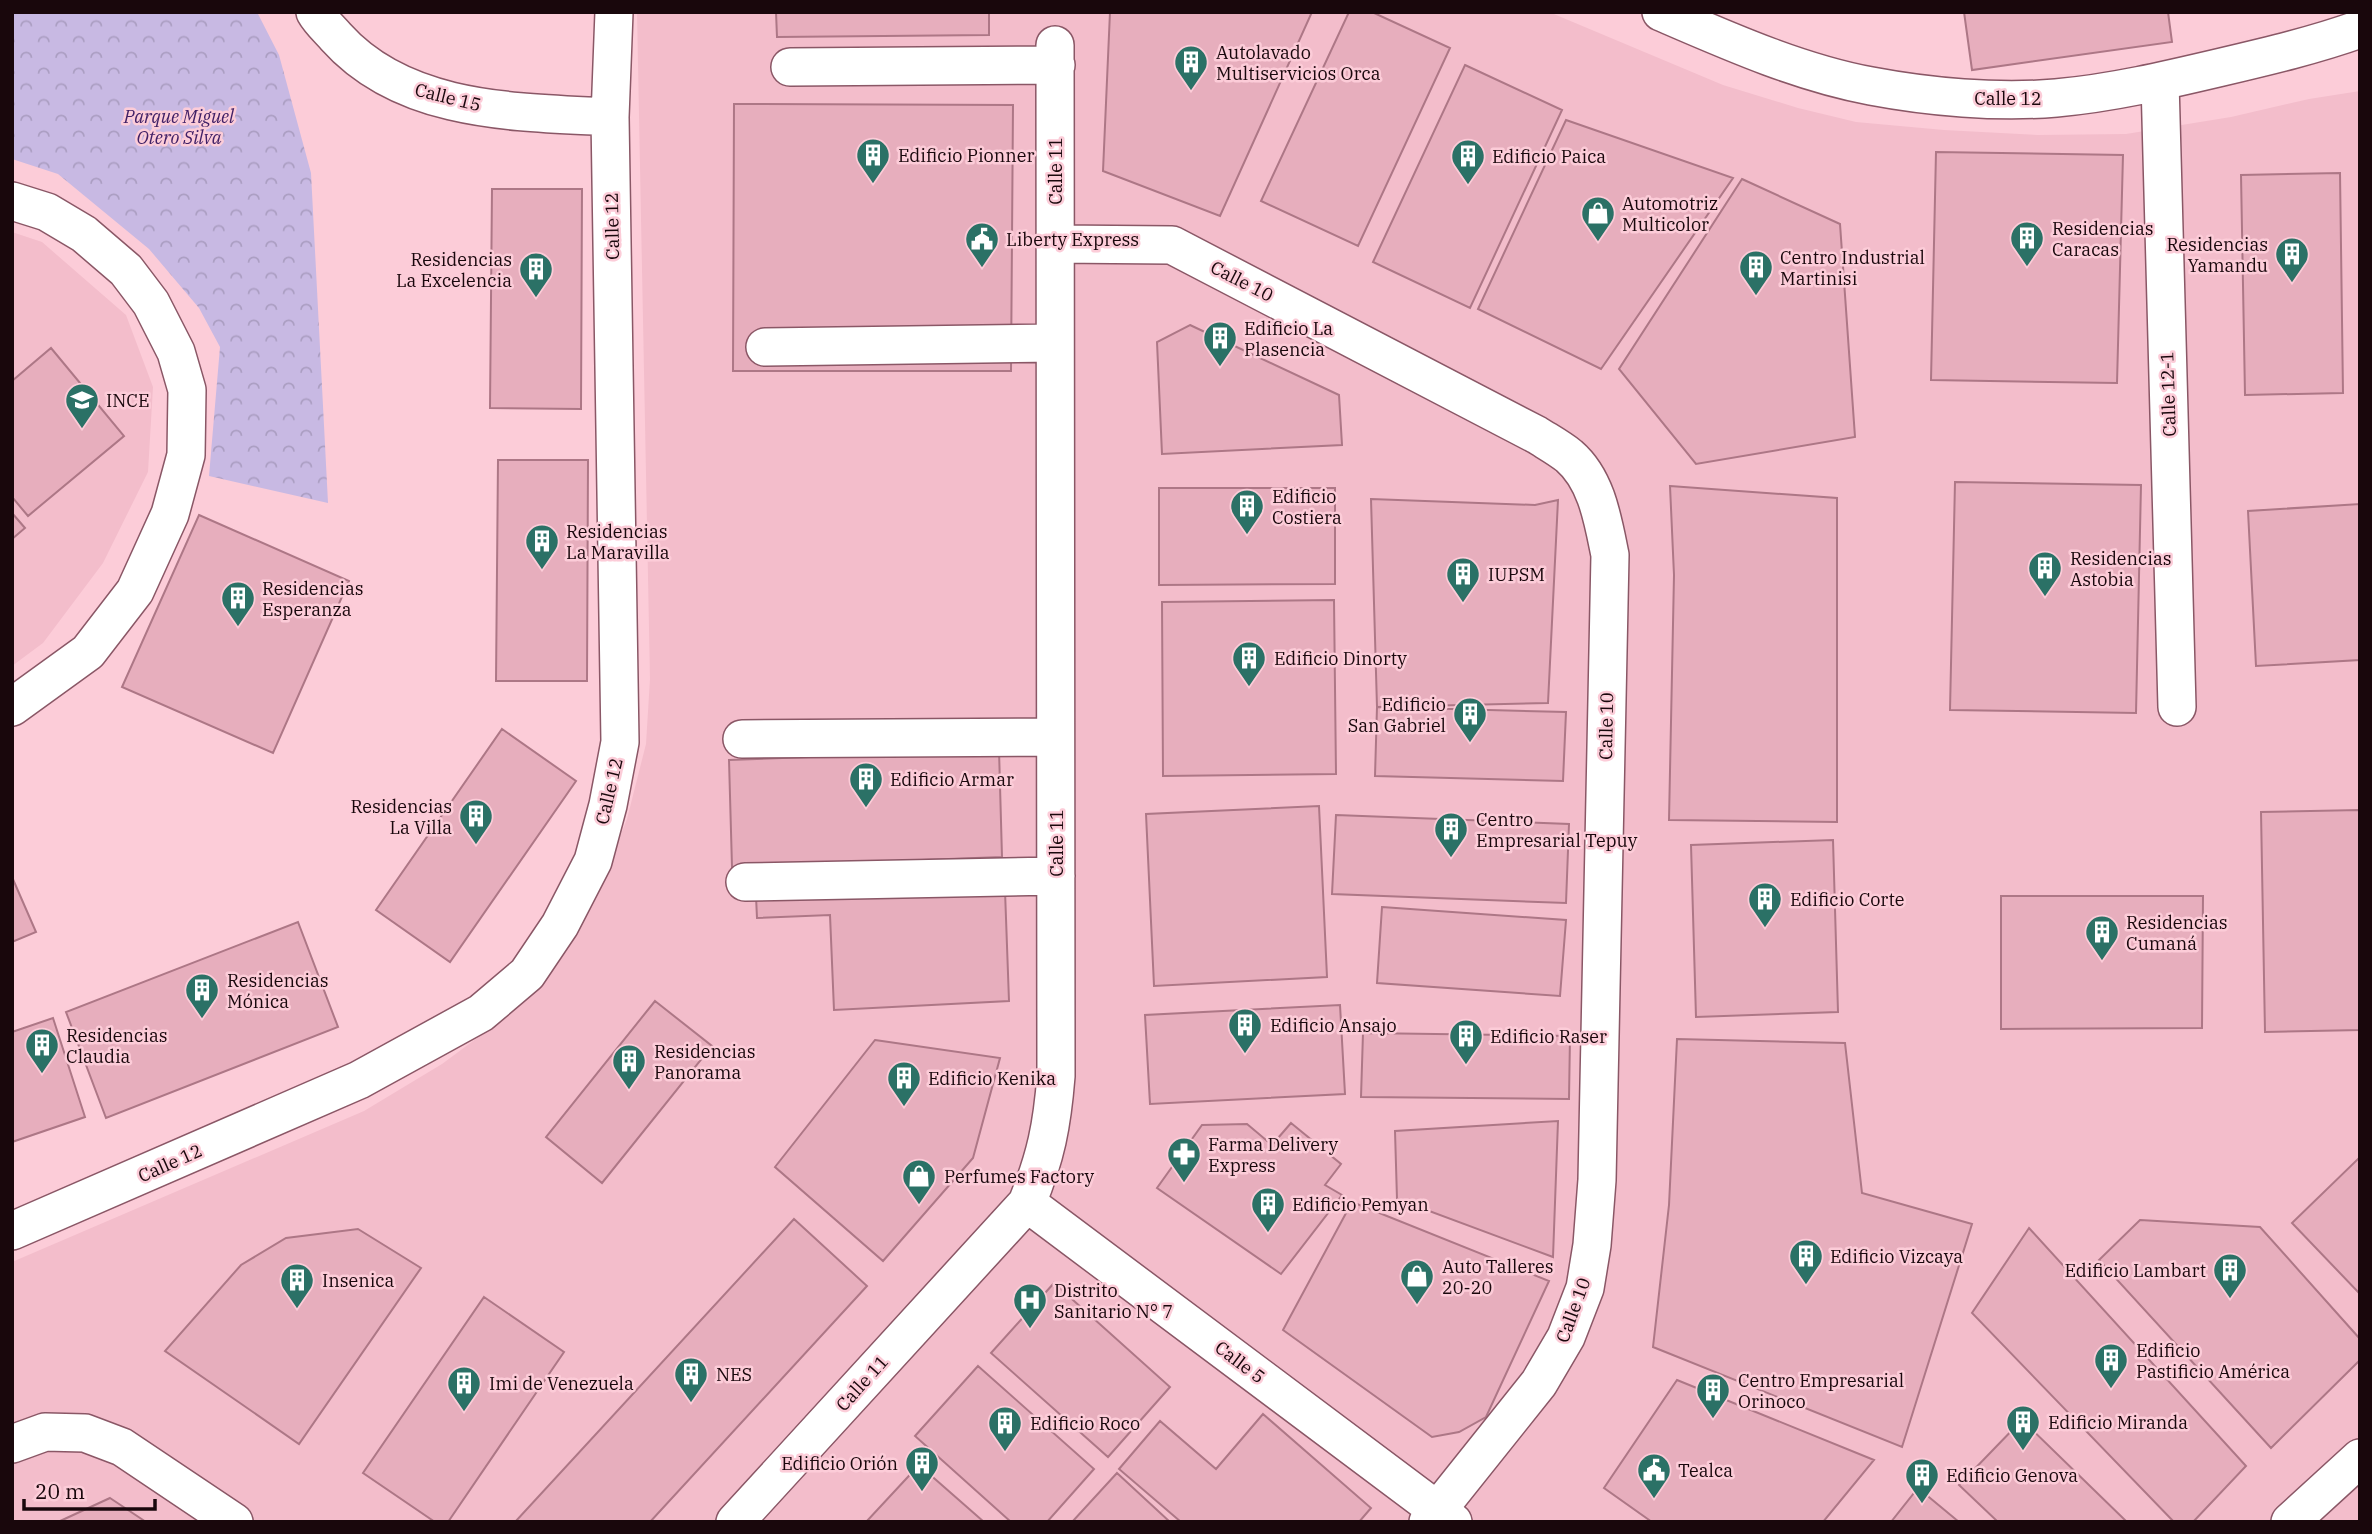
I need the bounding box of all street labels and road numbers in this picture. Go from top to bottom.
street label: Calle 15 [412,78,484,116]
street label: Calle 12 [1974,87,2042,110]
street label: Calle 11 [1044,137,1067,205]
street label: Calle 12 [600,192,624,260]
street label: Calle 10 [1207,255,1277,307]
street label: Calle 12-1 [2155,351,2181,437]
street label: Calle 10 [1594,692,1618,760]
street label: Calle 12 [590,755,628,827]
street label: Calle 11 [1045,809,1068,877]
street label: Calle 12 [134,1139,206,1187]
street label: Calle 10 [1551,1274,1595,1346]
street label: Calle 5 [1210,1336,1270,1388]
street label: Calle 11 [831,1350,893,1416]

